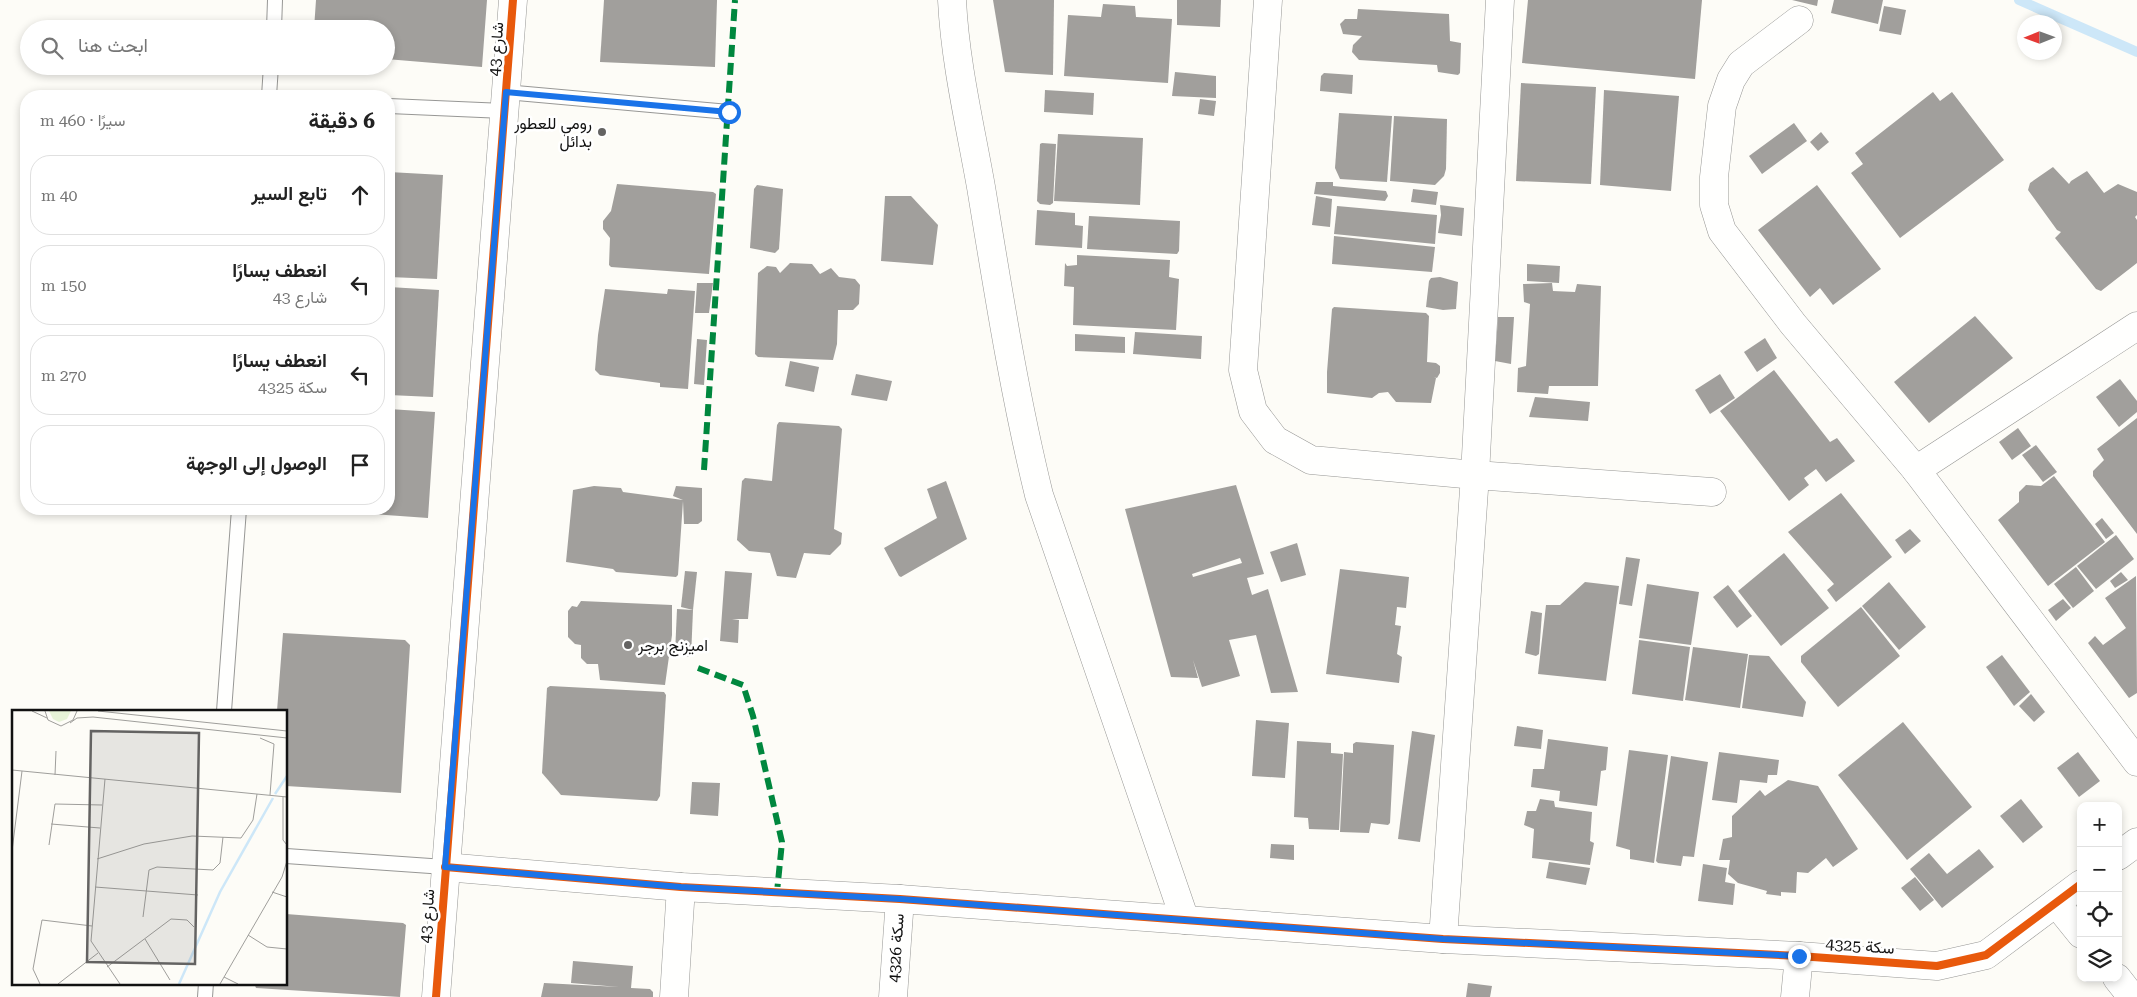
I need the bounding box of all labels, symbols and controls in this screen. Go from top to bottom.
north arrow [2017,15,2062,60]
search box [20,20,395,75]
street label: شارع 43 [485,21,509,77]
icon: search [38,34,66,62]
text: ابحث هنا [78,34,148,57]
route start [718,101,741,124]
text: 6 دقيقة [308,109,375,133]
text: سيرًا · 460 m [40,111,125,130]
place label: رومي للعطور بدائل [513,114,592,152]
marker: رومي للعطور بدائل [596,126,608,138]
icon: ahead [346,181,374,209]
text: تابع السير [251,182,327,205]
text: 40 m [41,186,78,205]
text: انعطف يسارًا [232,259,327,282]
icon: left [346,271,374,299]
text: 150 m [41,276,87,295]
text: شارع 43 [273,288,327,307]
text: انعطف يسارًا [232,349,327,372]
icon: left [346,361,374,389]
text: 270 m [41,366,87,385]
text: سكة 4325 [258,378,327,397]
icon: arrive [346,451,374,479]
text: الوصول إلى الوجهة [186,452,327,475]
place label: اميزنج برجر [637,636,708,657]
marker: اميزنج برجر [622,639,634,651]
inset map [12,710,288,984]
map controls [2077,802,2122,982]
button: + [2077,802,2122,847]
button: − [2077,847,2122,892]
street label: شارع 43 [416,888,440,944]
button: locate [2077,892,2122,937]
street label: سكة 4326 [884,913,908,983]
street label: سكة 4325 [1825,934,1895,958]
button: layers [2077,937,2122,982]
route end [1788,945,1811,968]

